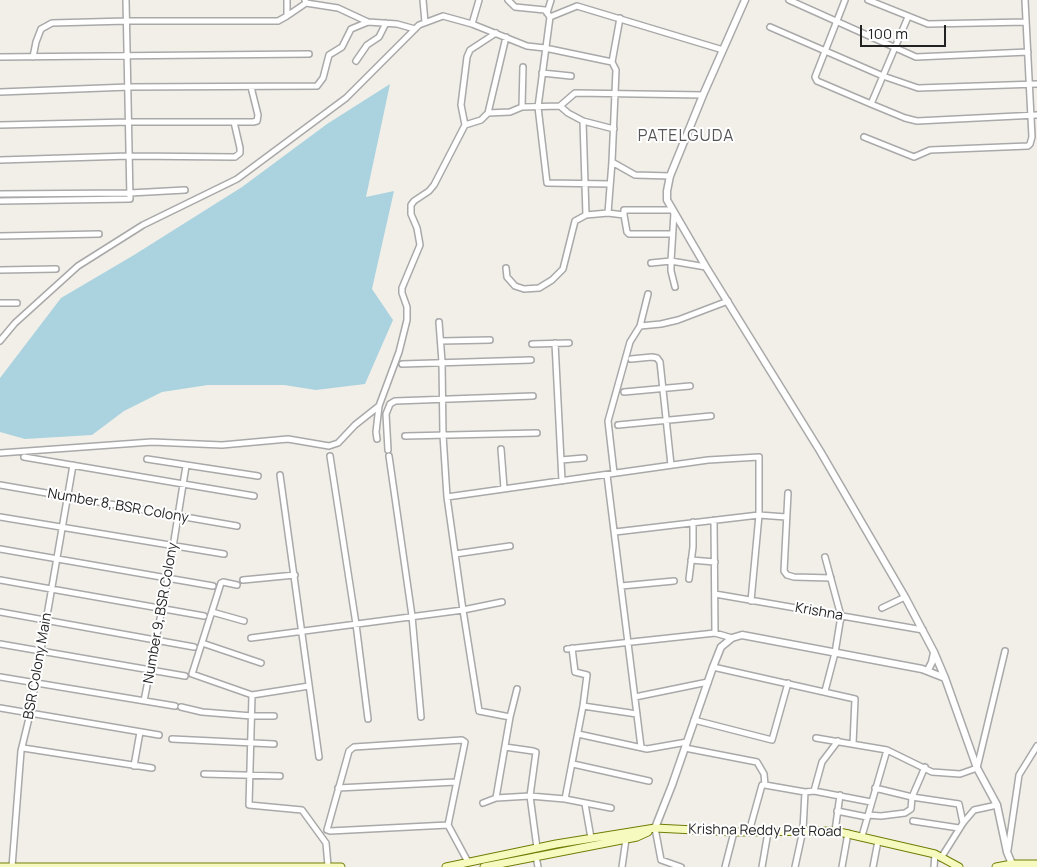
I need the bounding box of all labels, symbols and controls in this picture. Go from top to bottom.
scale bar [862,15,948,47]
text: 100 m [868,23,908,44]
district label: PATELGUDA [637,127,735,147]
street label: Number 8, BSR Colony [46,485,190,527]
street label: Number 9, BSR Colony [140,541,182,685]
street label: Krishna [794,600,844,624]
street label: BSR Colony Main [20,611,56,721]
street label: Krishna Reddy Pet Road [688,821,842,841]

